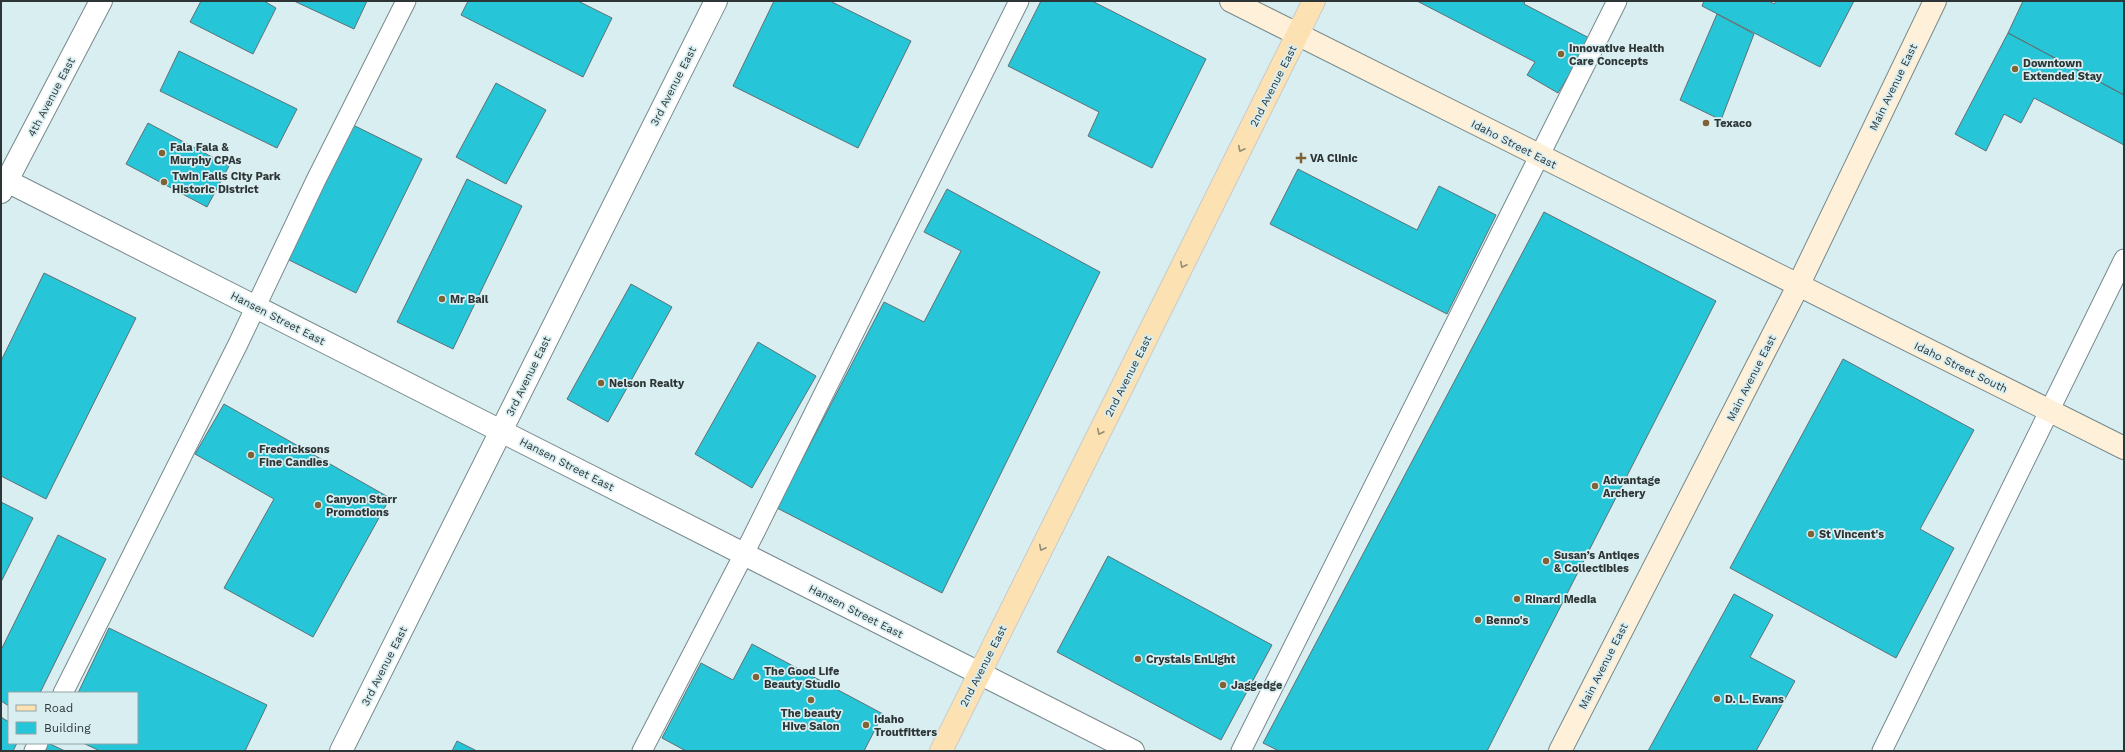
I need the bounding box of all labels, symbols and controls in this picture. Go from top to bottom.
street label: Main Avenue East [1867,41,1920,133]
place label: Innovative Health Care Concepts [1569,42,1665,68]
street label: 2nd Avenue East [1247,43,1300,129]
street label: 3rd Avenue East [648,44,699,128]
marker: Innovative Health Care Concepts [1556,49,1566,59]
street label: 4th Avenue East [25,55,78,139]
place label: Downtown Extended Stay [2023,57,2103,83]
marker: Downtown Extended Stay [2010,64,2020,74]
street label: Idaho Street East [1469,117,1559,172]
place label: Texaco [1714,117,1752,130]
marker: Texaco [1701,118,1711,128]
place label: Fala Fala & Murphy CPAs [170,141,242,167]
one-way arrow [1238,145,1246,152]
marker: Fala Fala & Murphy CPAs [157,148,167,158]
marker: VA Clinic [1295,152,1307,164]
place label: VA Clinic [1310,152,1358,165]
place label: Twin Falls City Park Historic District [172,170,281,196]
marker: Twin Falls City Park Historic District [159,177,169,187]
one-way arrow [1180,261,1188,269]
street label: Hansen Street East [228,289,328,348]
place label: Mr Bail [450,293,489,306]
marker: Mr Bail [437,294,447,304]
street label: 2nd Avenue East [1102,333,1155,419]
street label: Main Avenue East [1724,333,1779,423]
street label: 3rd Avenue East [503,334,554,418]
street label: Idaho Street South [1912,339,2010,396]
place label: Nelson Realty [609,377,685,390]
marker: Nelson Realty [596,378,606,388]
one-way arrow [1097,428,1105,435]
street label: Hansen Street East [517,435,617,494]
place label: Fredricksons Fine Candies [259,443,330,469]
marker: Fredricksons Fine Candies [246,450,256,460]
place label: Advantage Archery [1603,474,1660,500]
marker: Advantage Archery [1590,481,1600,491]
place label: Canyon Starr Promotions [326,493,397,519]
marker: Canyon Starr Promotions [313,500,323,510]
place label: St Vincent's [1819,528,1884,541]
marker: St Vincent's [1806,529,1816,539]
one-way arrow [1039,544,1047,551]
place label: Susan’s Antiqes & Collectibles [1554,549,1640,575]
marker: Susan’s Antiqes & Collectibles [1541,556,1551,566]
street label: Hansen Street East [806,582,906,641]
place label: Rinard Media [1525,593,1597,606]
marker: Rinard Media [1512,594,1522,604]
place label: Benno's [1486,614,1529,627]
marker: Benno's [1473,615,1483,625]
street label: Main Avenue East [1576,621,1631,711]
street label: 2nd Avenue East [957,623,1010,709]
street label: 3rd Avenue East [359,624,410,708]
place label: Crystals EnLight [1146,653,1236,666]
marker: Crystals EnLight [1133,654,1143,664]
place label: The Good Life Beauty Studio [764,665,841,691]
marker: The Good Life Beauty Studio [751,672,761,682]
place label: Jaggedge [1231,679,1282,692]
marker: Jaggedge [1218,680,1228,690]
legend [8,692,138,744]
place label: D. L. Evans [1725,693,1784,706]
marker: D. L. Evans [1712,694,1722,704]
marker: The beauty Hive Salon [806,695,816,705]
text: Road [44,701,73,715]
place label: The beauty Hive Salon [781,707,842,733]
place label: Idaho Troutfitters [874,713,937,739]
marker: Idaho Troutfitters [861,720,871,730]
text: Building [44,721,91,735]

